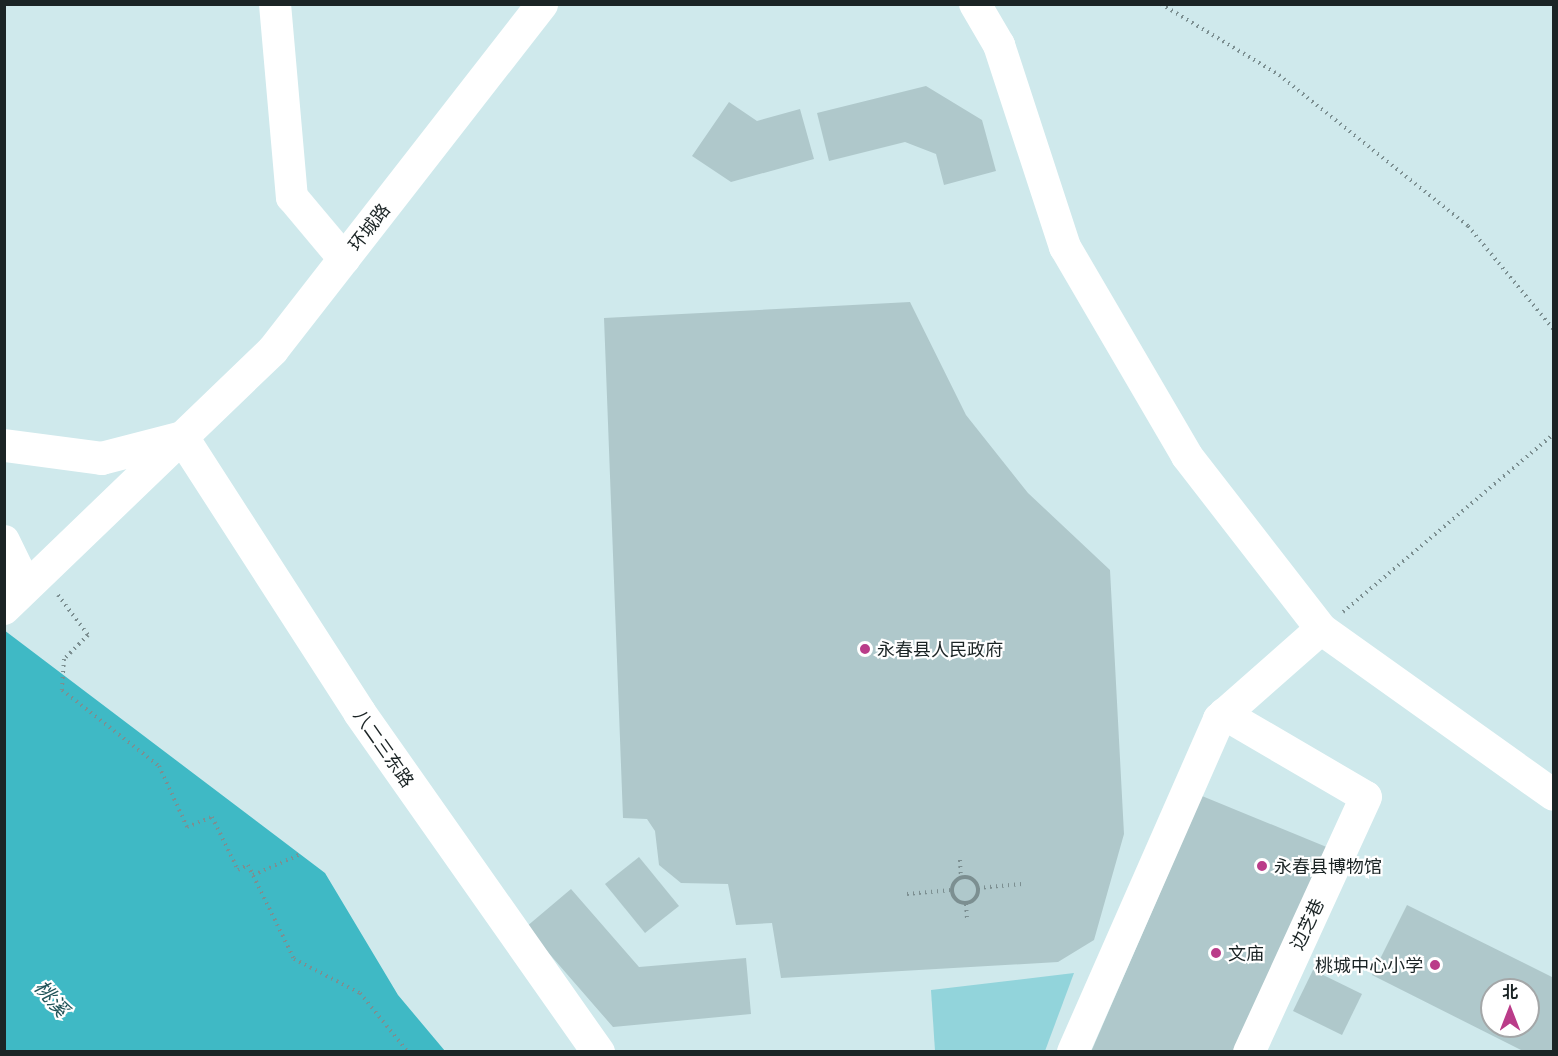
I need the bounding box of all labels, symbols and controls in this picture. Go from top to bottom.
street label: 环城路 [344,199,394,255]
place label: 永春县人民政府 [877,638,1003,660]
marker: 永春县人民政府 [858,642,872,656]
street label: 八二三东路 [349,705,419,791]
place label: 永春县博物馆 [1274,855,1382,877]
marker: 永春县博物馆 [1255,859,1269,873]
street label: 边芝巷 [1286,895,1328,953]
place label: 文庙 [1228,942,1264,964]
marker: 文庙 [1209,946,1223,960]
place label: 桃城中心小学 [1315,954,1423,976]
marker: 桃城中心小学 [1428,958,1442,972]
water label: 桃溪 [30,975,74,1021]
north arrow [1480,978,1540,1038]
text: 北 [1502,982,1518,1001]

